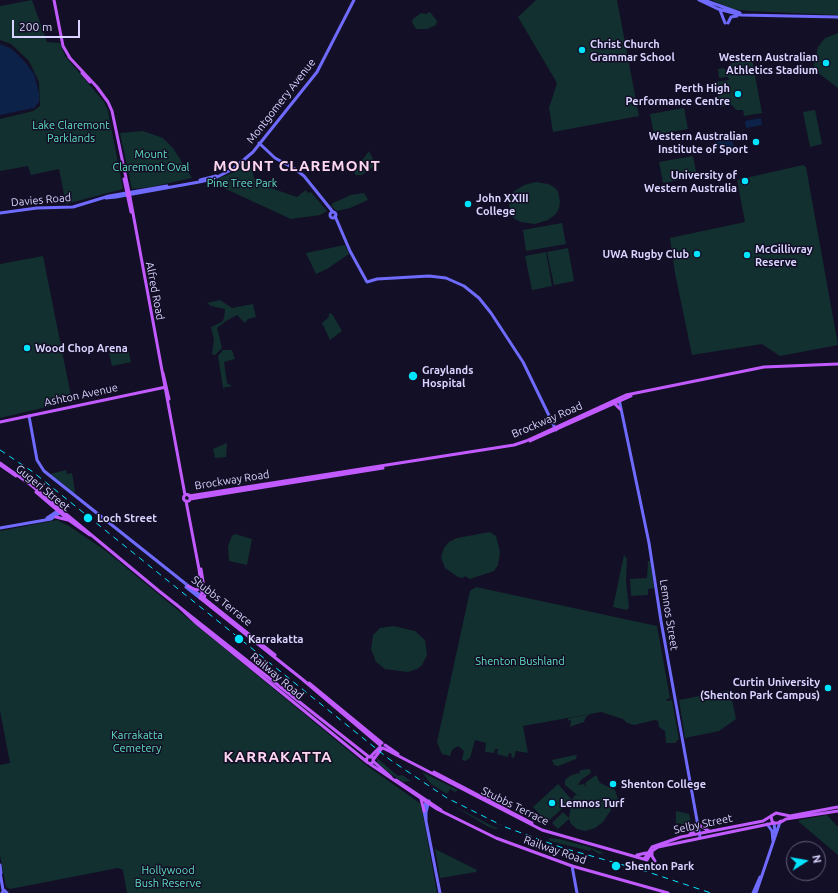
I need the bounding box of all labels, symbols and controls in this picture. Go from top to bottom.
scale bar [14,12,82,38]
text: 200 m [19,20,52,33]
place label: Christ Church Grammar School [590,37,675,63]
marker: Christ Church Grammar School [577,45,587,55]
place label: Western Australian Athletics Stadium [719,50,818,76]
street label: Montgomery Avenue [244,56,318,146]
marker: Western Australian Athletics Stadium [821,58,831,68]
place label: Perth High Performance Centre [626,81,730,107]
marker: Perth High Performance Centre [733,89,743,99]
park label: Lake Claremont Parklands [32,118,110,144]
place label: Western Australian Institute of Sport [649,129,748,155]
marker: Western Australian Institute of Sport [751,137,761,147]
park label: Mount Claremont Oval [112,147,190,173]
district label: MOUNT CLAREMONT [213,157,381,175]
place label: University of Western Australia [644,168,737,194]
park label: Pine Tree Park [207,176,277,190]
marker: University of Western Australia [740,176,750,186]
street label: Davies Road [10,191,72,209]
place label: John XXIII College [476,191,529,217]
marker: John XXIII College [463,199,473,209]
place label: McGillivray Reserve [755,242,812,268]
place label: UWA Rugby Club [603,247,689,261]
marker: UWA Rugby Club [692,249,702,259]
marker: McGillivray Reserve [742,250,752,260]
street label: Alfred Road [143,261,167,321]
place label: Wood Chop Arena [35,341,128,355]
marker: Wood Chop Arena [22,343,32,353]
place label: Graylands Hospital [422,363,473,389]
marker: Graylands Hospital [407,370,419,382]
street label: Ashton Avenue [43,381,119,409]
street label: Brockway Road [510,399,584,441]
street label: Gugeri Street [13,462,73,514]
street label: Brockway Road [194,468,270,492]
place label: Loch Street [97,511,157,525]
marker: Loch Street [82,512,94,524]
street label: Stubbs Terrace [189,573,255,629]
street label: Lemnos Street [657,578,681,652]
place label: Karrakatta [248,632,303,646]
marker: Karrakatta [233,633,245,645]
street label: Railway Road [248,650,306,702]
park label: Shenton Bushland [475,654,565,668]
place label: Curtin University (Shenton Park Campus) [700,675,820,701]
marker: Curtin University (Shenton Park Campus) [823,683,833,693]
park label: Karrakatta Cemetery [111,728,163,754]
district label: KARRAKATTA [223,748,333,766]
place label: Shenton College [621,777,706,791]
marker: Shenton College [608,779,618,789]
street label: Stubbs Terrace [479,784,551,828]
place label: Lemnos Turf [560,796,624,810]
marker: Lemnos Turf [547,798,557,808]
street label: Selby Street [672,811,734,837]
street label: Railway Road [522,833,588,867]
north arrow [786,841,826,881]
text: N [810,854,823,864]
place label: Shenton Park [625,859,694,873]
marker: Shenton Park [610,860,622,872]
park label: Hollywood Bush Reserve [135,863,201,889]

